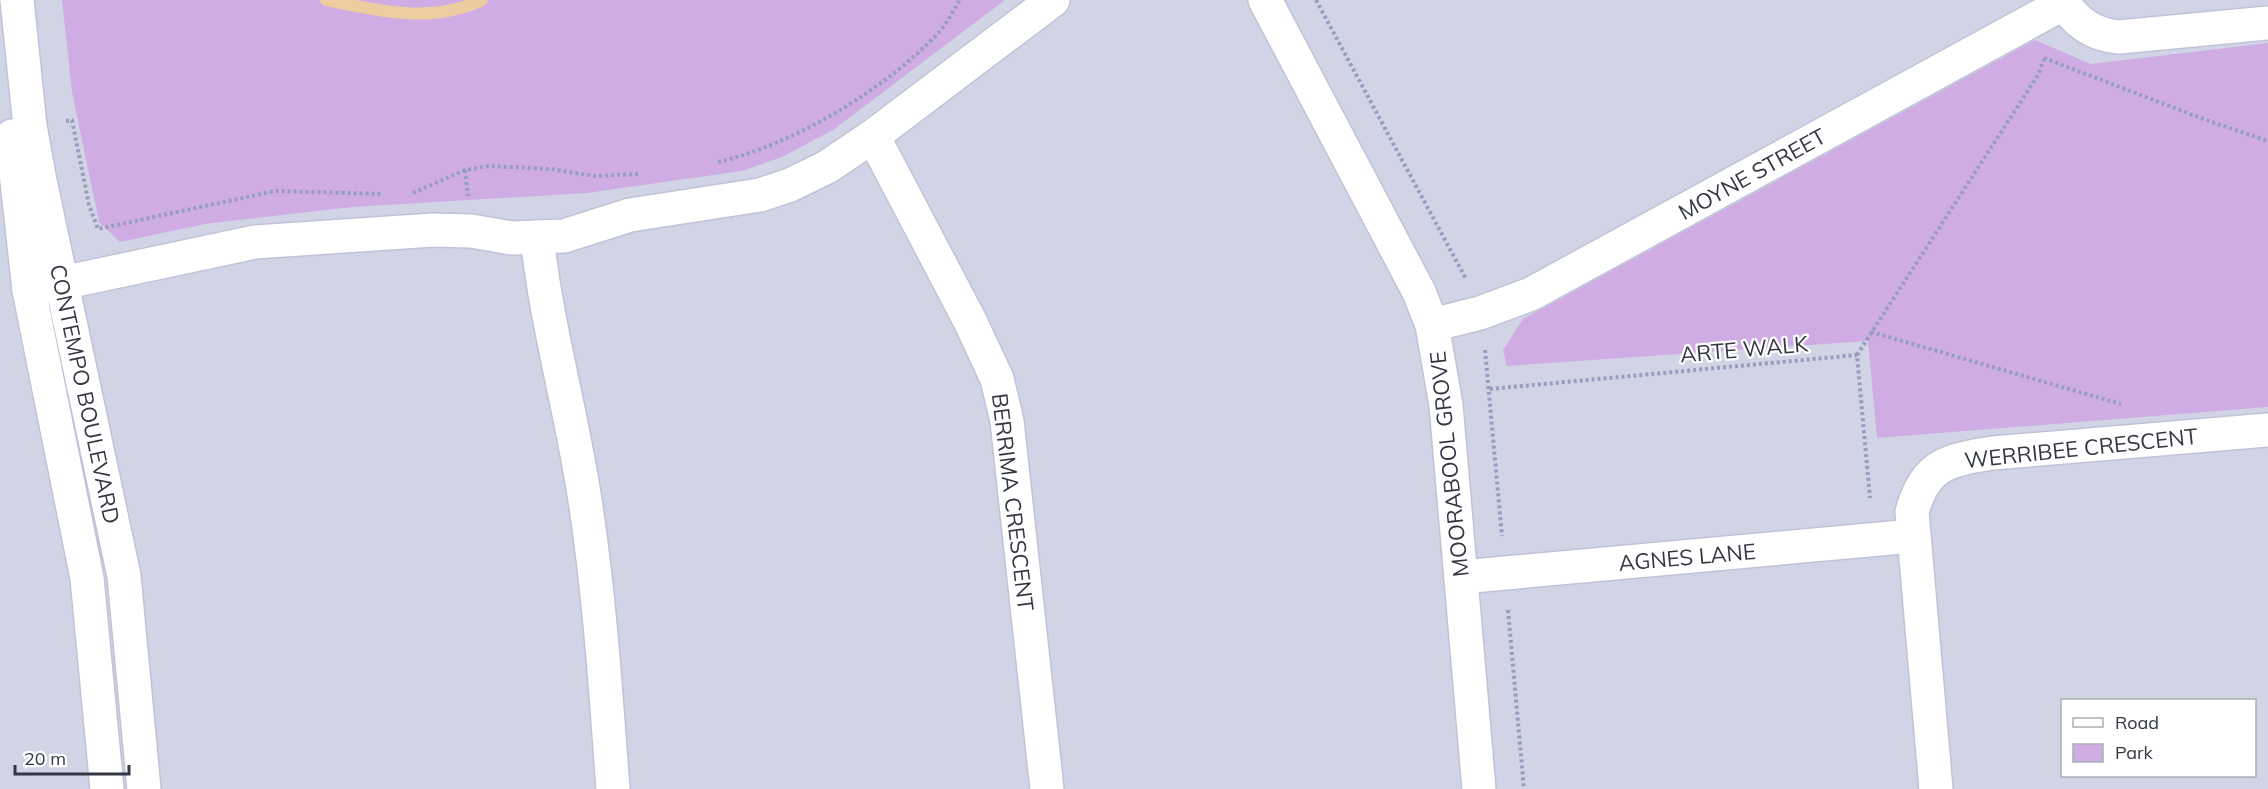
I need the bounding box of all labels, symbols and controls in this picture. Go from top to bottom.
street label: MOYNE STREET [1673,122,1831,226]
street label: CONTEMPO BOULEVARD [44,262,126,526]
street label: ARTE WALK [1679,329,1810,369]
street label: MOORABOOL GROVE [1423,350,1475,578]
street label: BERRIMA CRESCENT [986,391,1040,613]
street label: WERRIBEE CRESCENT [1963,422,2199,474]
street label: AGNES LANE [1617,537,1757,577]
legend [2061,699,2256,777]
text: Road [2115,711,2159,734]
scale bar [15,738,129,776]
text: Park [2115,741,2154,764]
text: 20 m [24,747,66,770]

